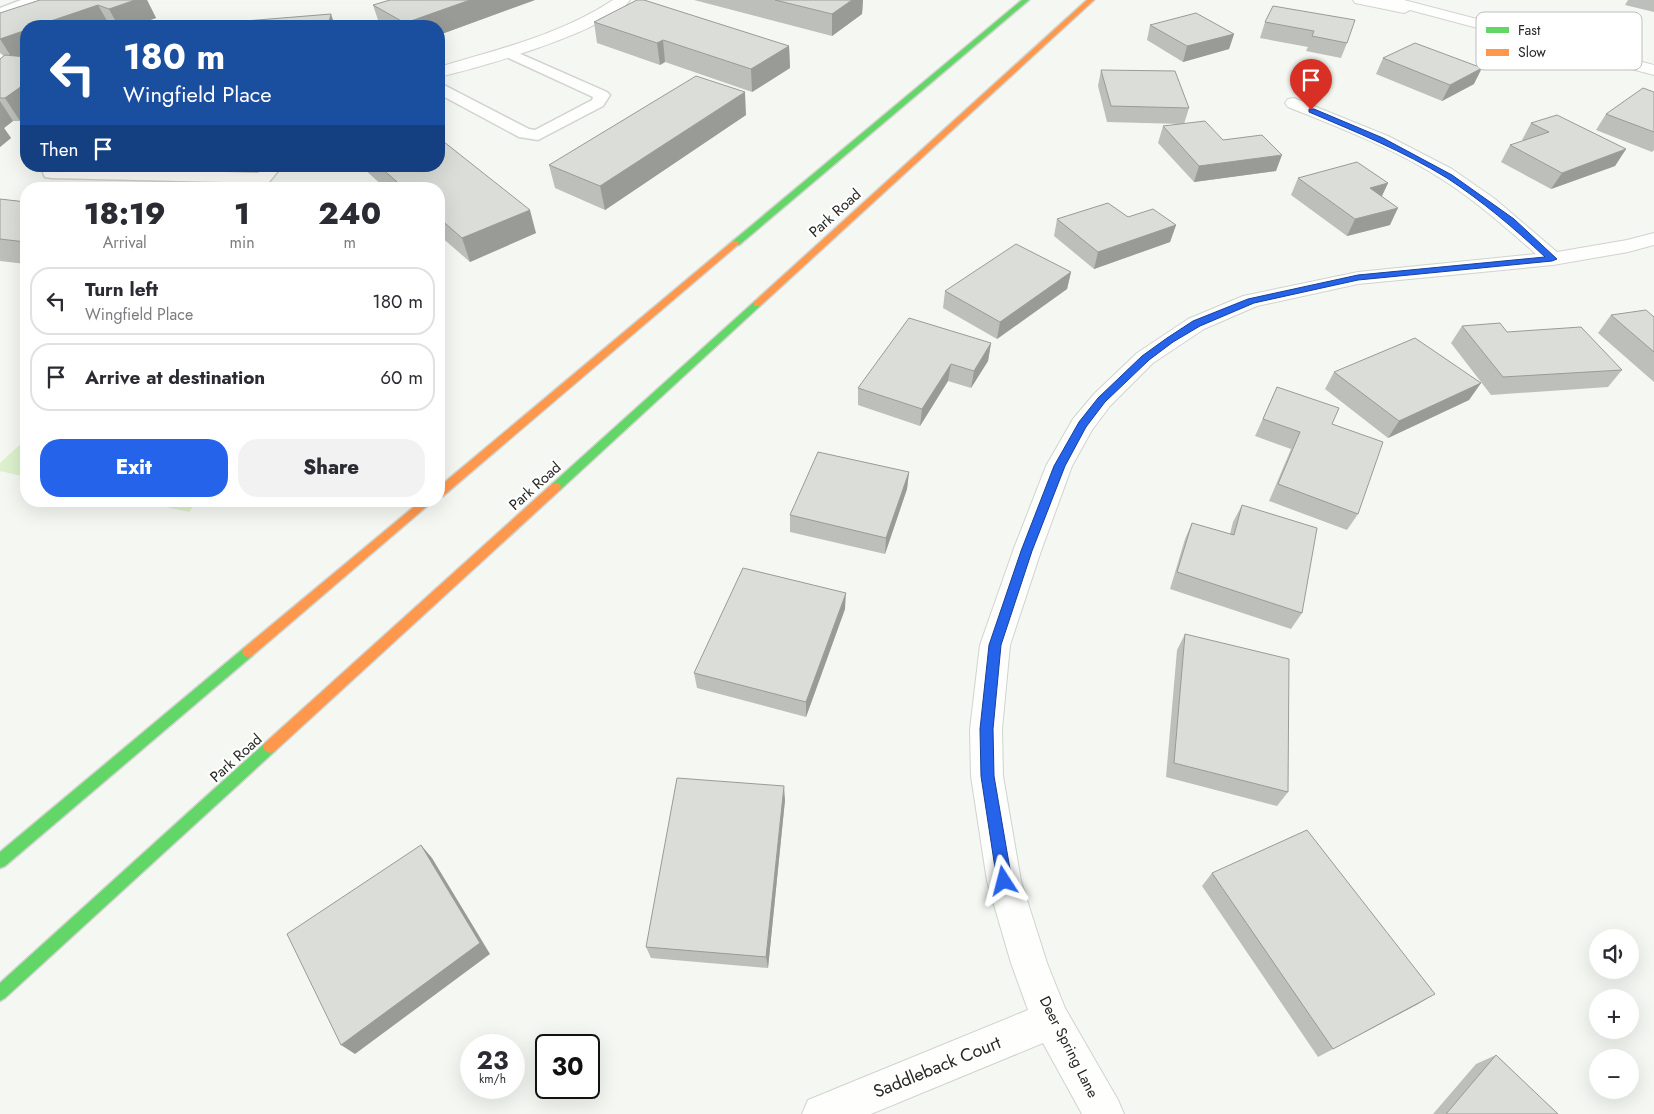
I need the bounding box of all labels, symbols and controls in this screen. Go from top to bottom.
legend [1476,12,1642,70]
text: Fast [1518,20,1541,40]
text: 180 m [123,32,225,82]
icon: left [40,40,105,105]
text: Slow [1518,42,1546,62]
pin [1290,59,1332,110]
icon: arrive [1297,66,1325,94]
text: Wingfield Place [123,78,272,110]
icon: arrive [89,135,117,163]
text: Then [40,136,79,163]
street label: Park Road [804,184,866,242]
text: 18:19 [84,192,166,235]
text: 1 [234,192,250,235]
text: 240 [318,192,381,235]
text: Arrival [103,231,147,254]
text: min [230,231,255,254]
text: m [344,231,356,254]
text: Turn left [85,276,158,303]
icon: left [42,287,70,315]
text: 180 m [372,288,423,315]
text: Wingfield Place [85,303,193,326]
icon: arrive [42,363,70,391]
text: Arrive at destination [85,364,265,391]
text: 60 m [380,364,423,391]
button: Exit [40,439,228,497]
button: Share [238,439,425,497]
street label: Park Road [504,457,566,515]
street label: Park Road [205,729,267,787]
position arrow [977,854,1029,906]
map controls [1589,929,1639,1099]
button: sound [1589,929,1639,979]
button: + [1589,989,1639,1039]
street label: Deer Spring Lane [1034,992,1104,1102]
street label: Saddleback Court [869,1029,1005,1104]
speed limit sign: 30 [535,1034,600,1099]
text: 23 [477,1042,508,1078]
button: − [1589,1049,1639,1099]
text: km/h [479,1070,506,1088]

